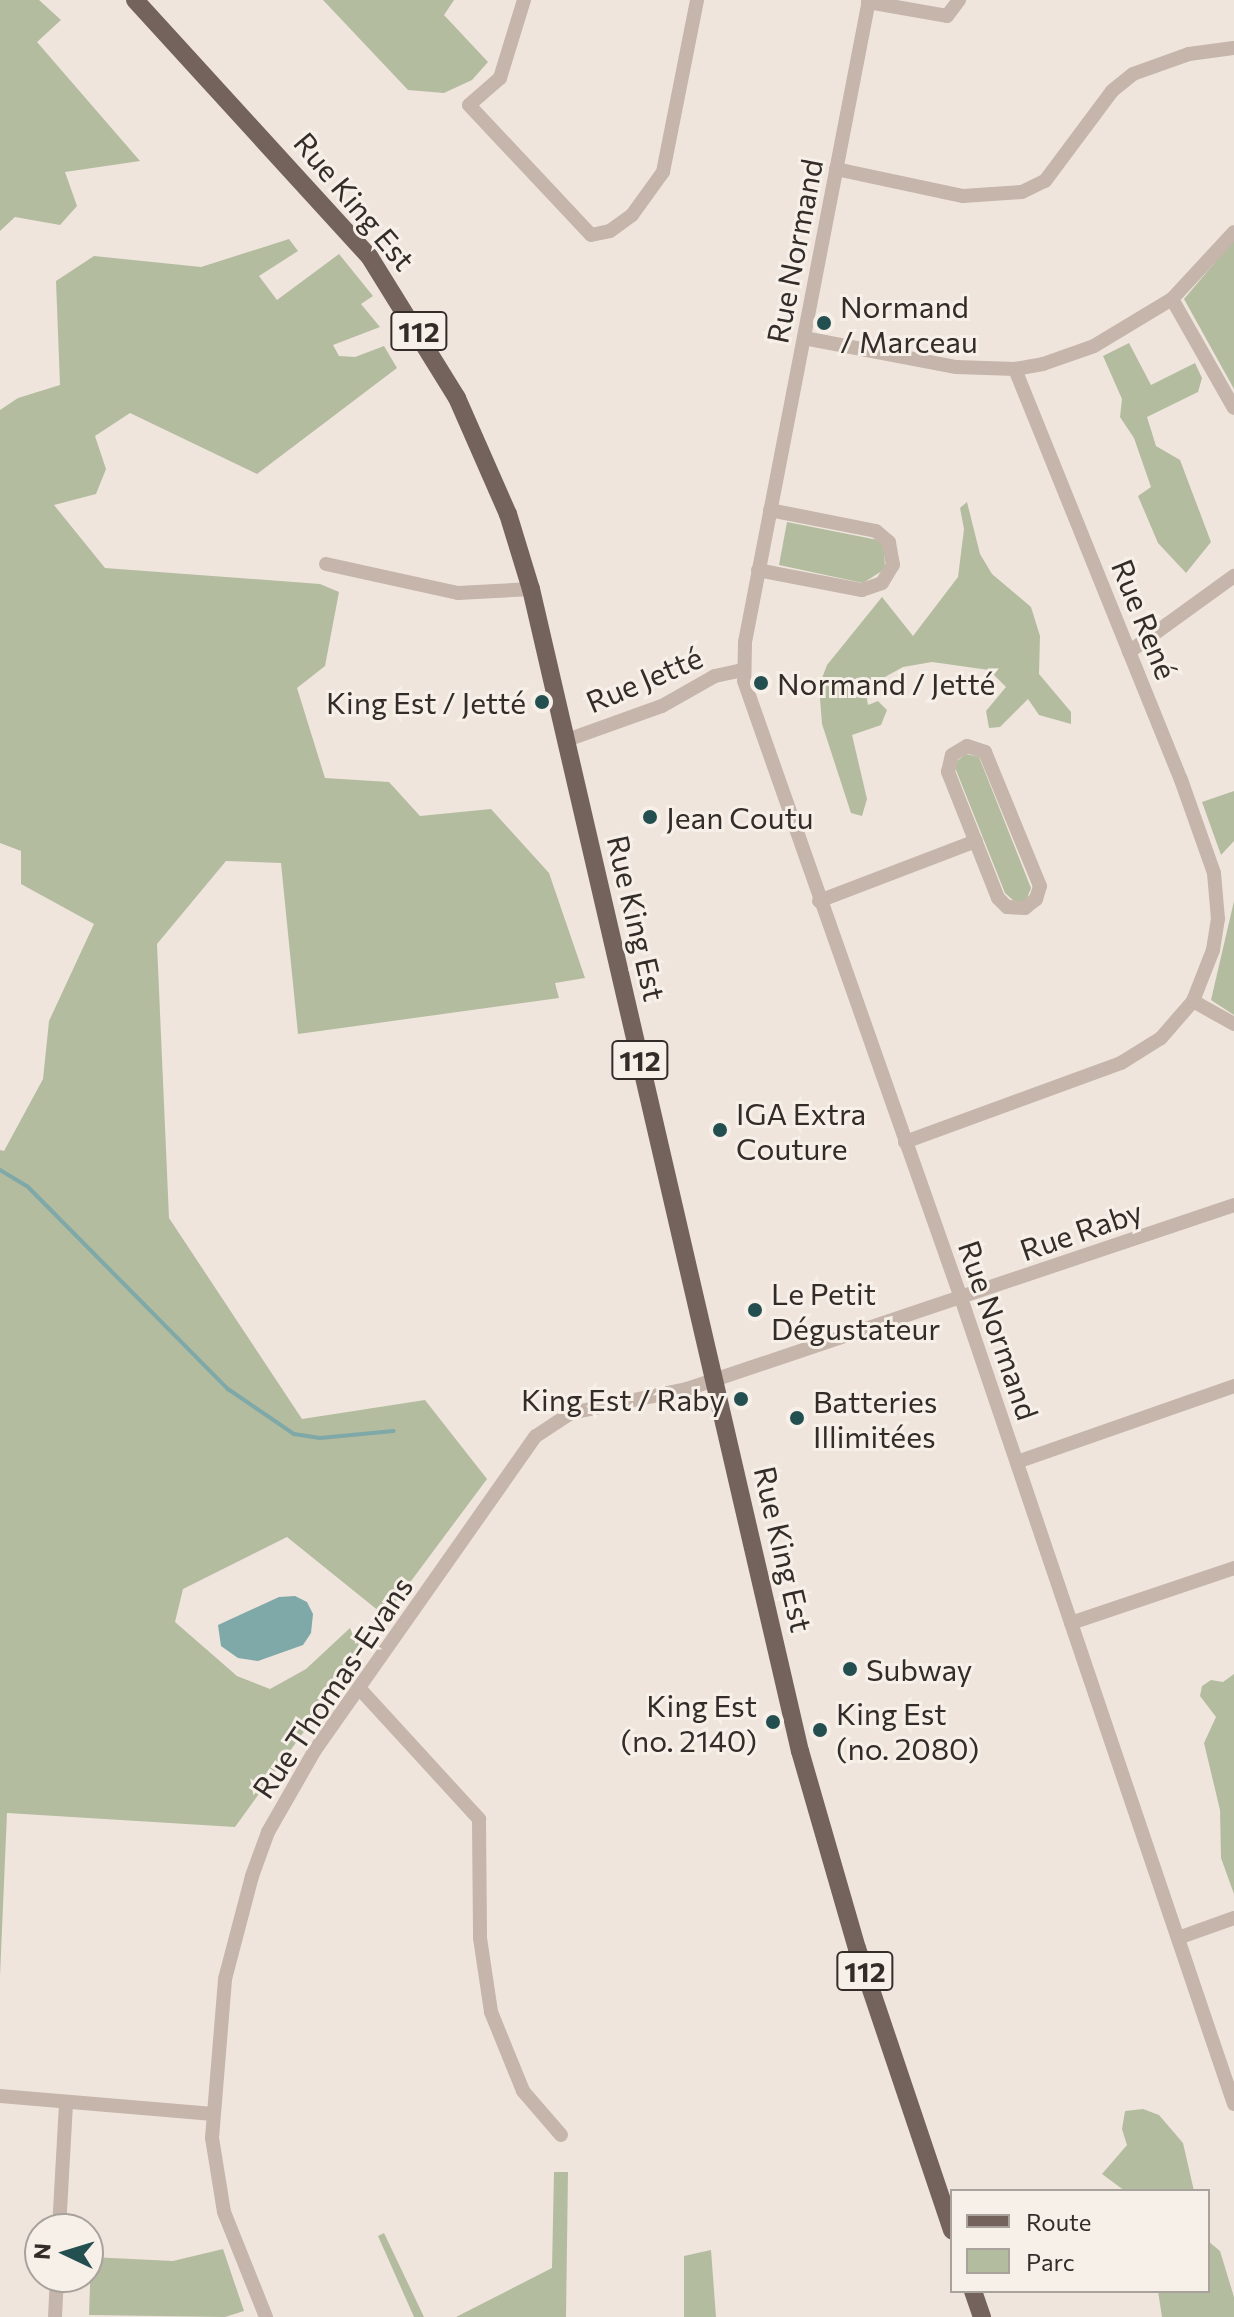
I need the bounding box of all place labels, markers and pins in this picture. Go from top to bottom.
place label: Normand / Marceau [840,288,978,358]
marker: Normand / Marceau [815,314,833,332]
place label: Normand / Jetté [777,665,995,701]
marker: Normand / Jetté [752,674,770,692]
place label: King Est / Jetté [326,684,526,720]
marker: King Est / Jetté [533,693,551,711]
place label: Jean Coutu [666,799,813,835]
marker: Jean Coutu [641,808,659,826]
place label: IGA Extra Couture [736,1095,866,1166]
marker: IGA Extra Couture [711,1121,729,1139]
place label: Le Petit Dégustateur [771,1275,940,1346]
marker: Le Petit Dégustateur [746,1301,764,1319]
place label: King Est / Raby [521,1381,725,1417]
place label: Batteries Illimitées [813,1383,937,1454]
marker: King Est / Raby [732,1390,750,1408]
marker: Batteries Illimitées [788,1409,806,1427]
place label: Subway [866,1651,972,1687]
marker: Subway [841,1660,859,1678]
place label: King Est (no. 2140) [621,1687,757,1758]
place label: King Est (no. 2080) [836,1695,979,1766]
marker: King Est (no. 2140) [764,1713,782,1731]
marker: King Est (no. 2080) [811,1721,829,1739]

